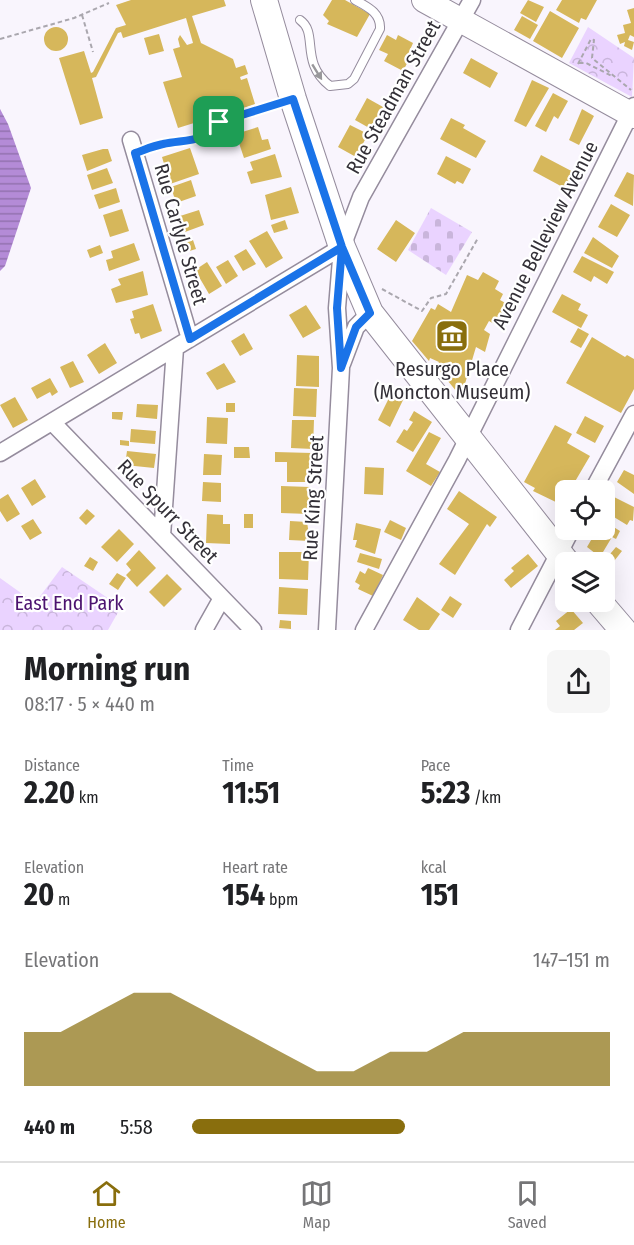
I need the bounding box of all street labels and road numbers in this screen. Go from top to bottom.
street label: Rue Steadman Street [341,16,445,178]
street label: Avenue Belleview Avenue [487,137,603,333]
street label: Rue Carlyle Street [149,161,213,308]
street label: Rue King Street [298,434,328,561]
street label: Rue Spurr Street [113,454,224,568]

